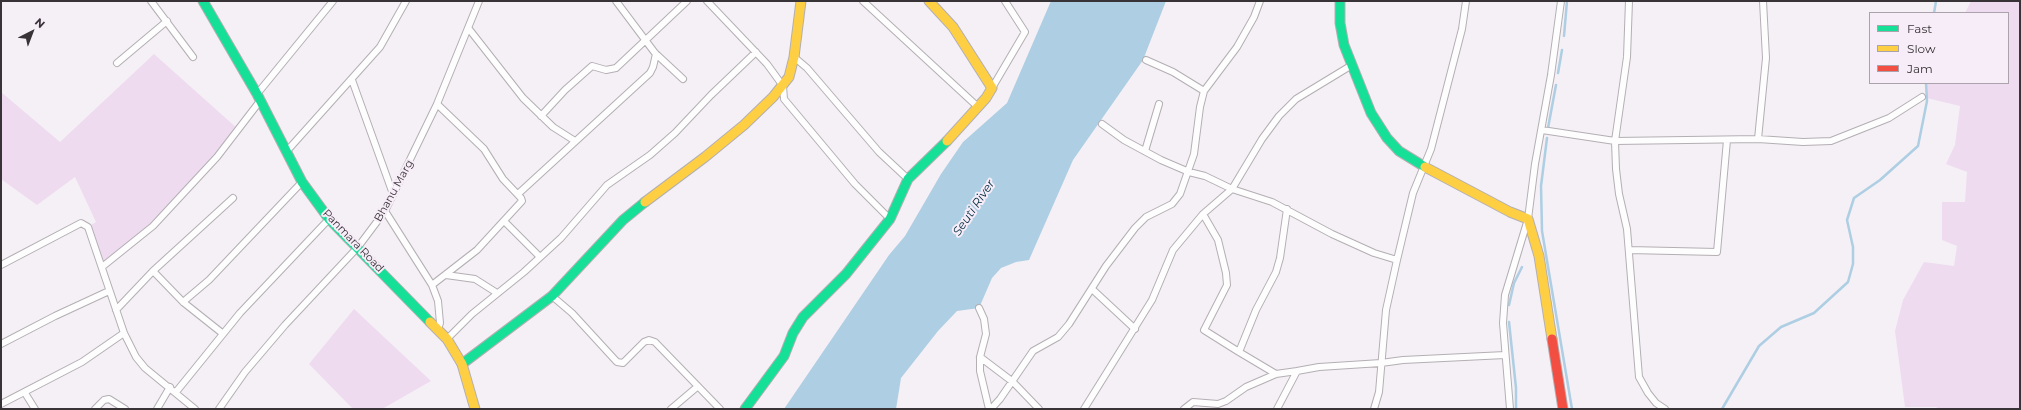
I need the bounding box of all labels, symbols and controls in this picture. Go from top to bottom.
north arrow [12,12,52,52]
legend [1869,12,2009,84]
text: N [32,15,48,31]
text: Fast [1907,21,1932,36]
text: Slow [1907,41,1936,56]
text: Jam [1907,61,1933,76]
street label: Bhanu Marg [372,158,416,224]
water label: Seuti River [950,177,998,239]
street label: Panmara Road [320,207,386,275]

